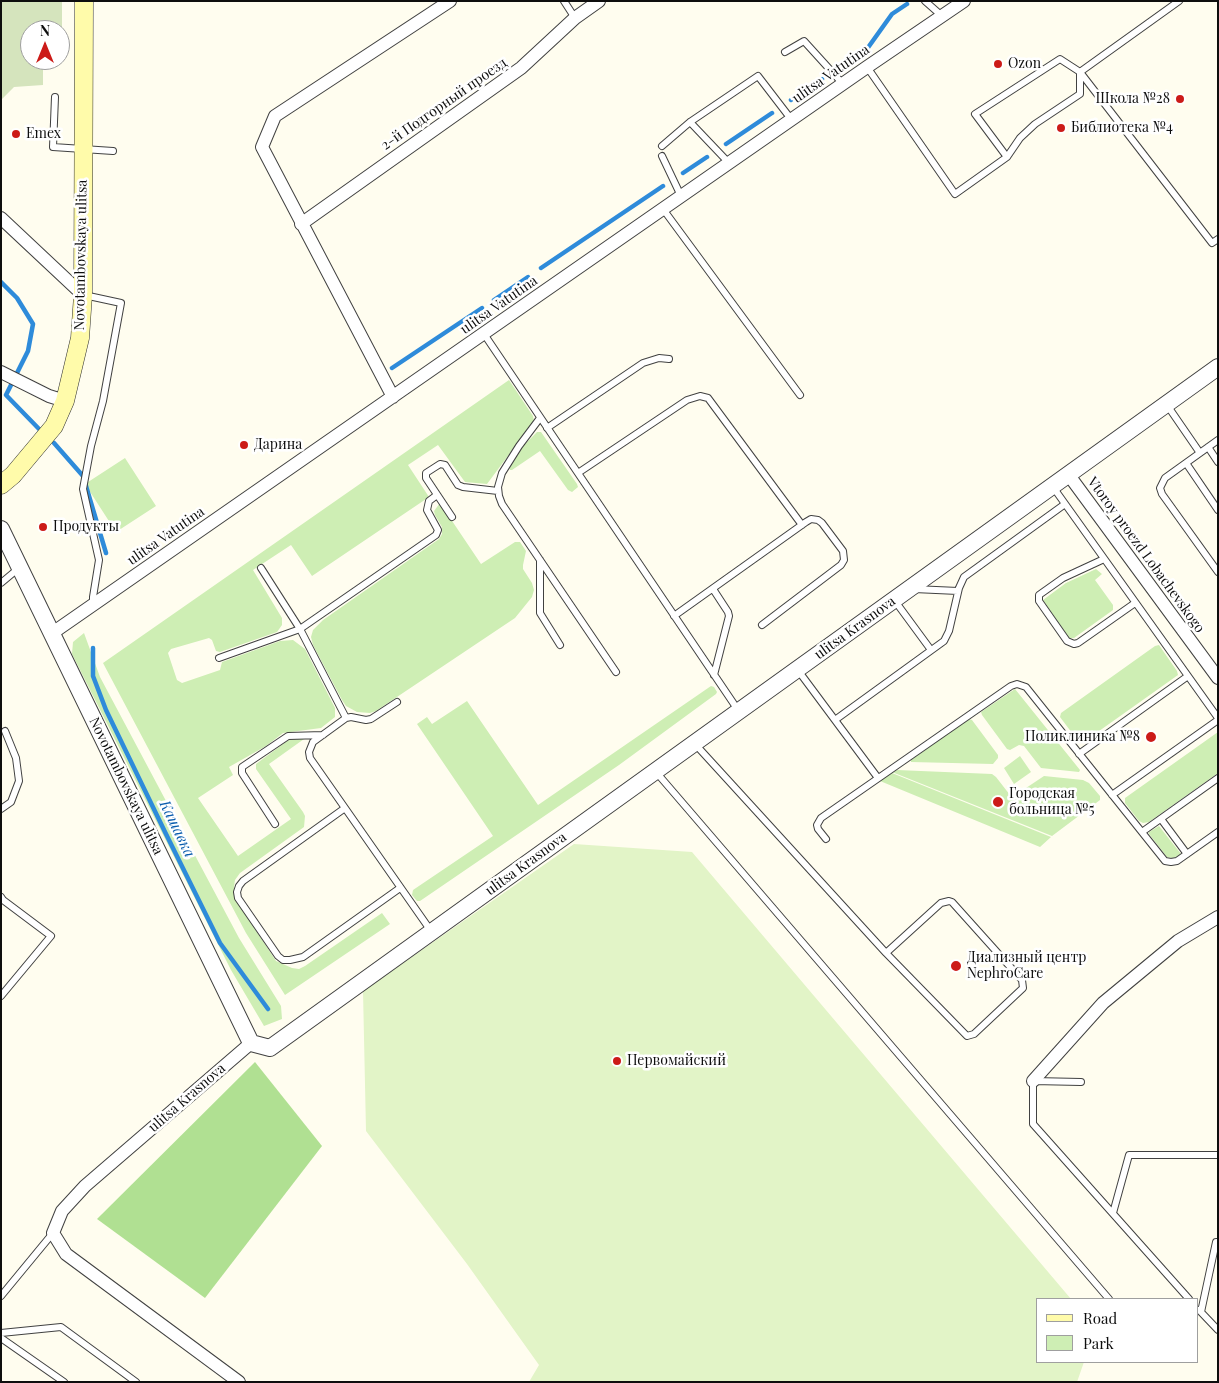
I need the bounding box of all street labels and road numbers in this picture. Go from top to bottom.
street label: ulitsa Vatutina [789,41,873,107]
street label: 2-й Подгорный проезд [378,54,510,154]
street label: Novotambovskaya ulitsa [71,180,91,330]
street label: ulitsa Vatutina [457,272,541,338]
street label: Vtoroy proezd Lobachevskogo [1084,474,1208,636]
street label: ulitsa Vatutina [124,503,208,569]
street label: ulitsa Krasnova [811,593,899,663]
street label: Novotambovskaya ulitsa [85,715,167,857]
street label: ulitsa Krasnova [482,829,570,899]
street label: ulitsa Krasnova [145,1060,229,1136]

